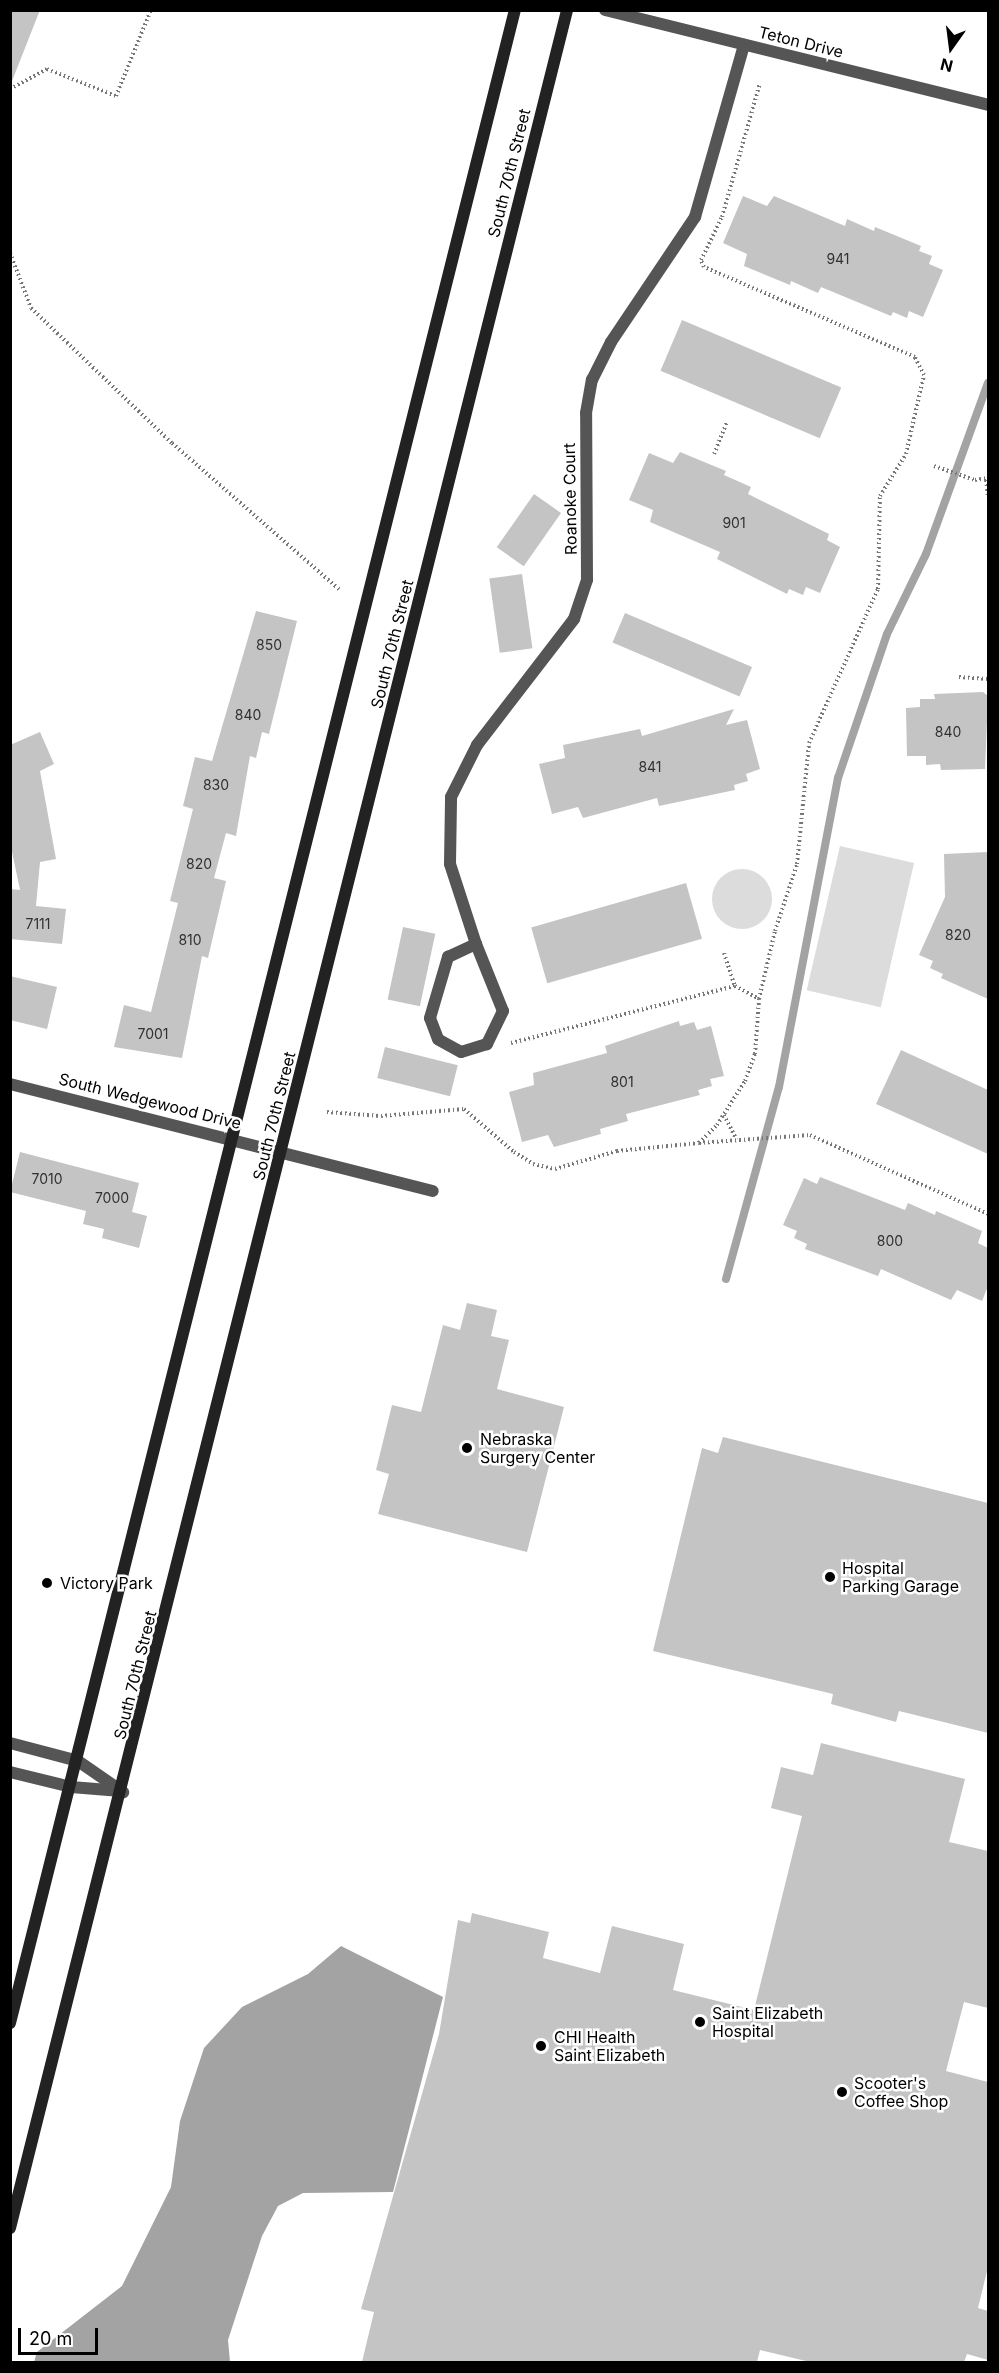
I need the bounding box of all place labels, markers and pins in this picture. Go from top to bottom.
place label: Nebraska Surgery Center [480,1429,595,1467]
marker: Nebraska Surgery Center [458,1439,476,1457]
place label: Hospital Parking Garage [842,1558,959,1596]
marker: Hospital Parking Garage [823,1570,837,1584]
place label: Victory Park [60,1573,153,1593]
marker: Victory Park [38,1574,56,1592]
place label: Saint Elizabeth Hospital [712,2003,823,2041]
marker: Saint Elizabeth Hospital [693,2015,707,2029]
place label: CHI Health Saint Elizabeth [554,2027,665,2065]
marker: CHI Health Saint Elizabeth [532,2037,550,2055]
place label: Scooter's Coffee Shop [854,2073,948,2111]
marker: Scooter's Coffee Shop [835,2085,849,2099]

